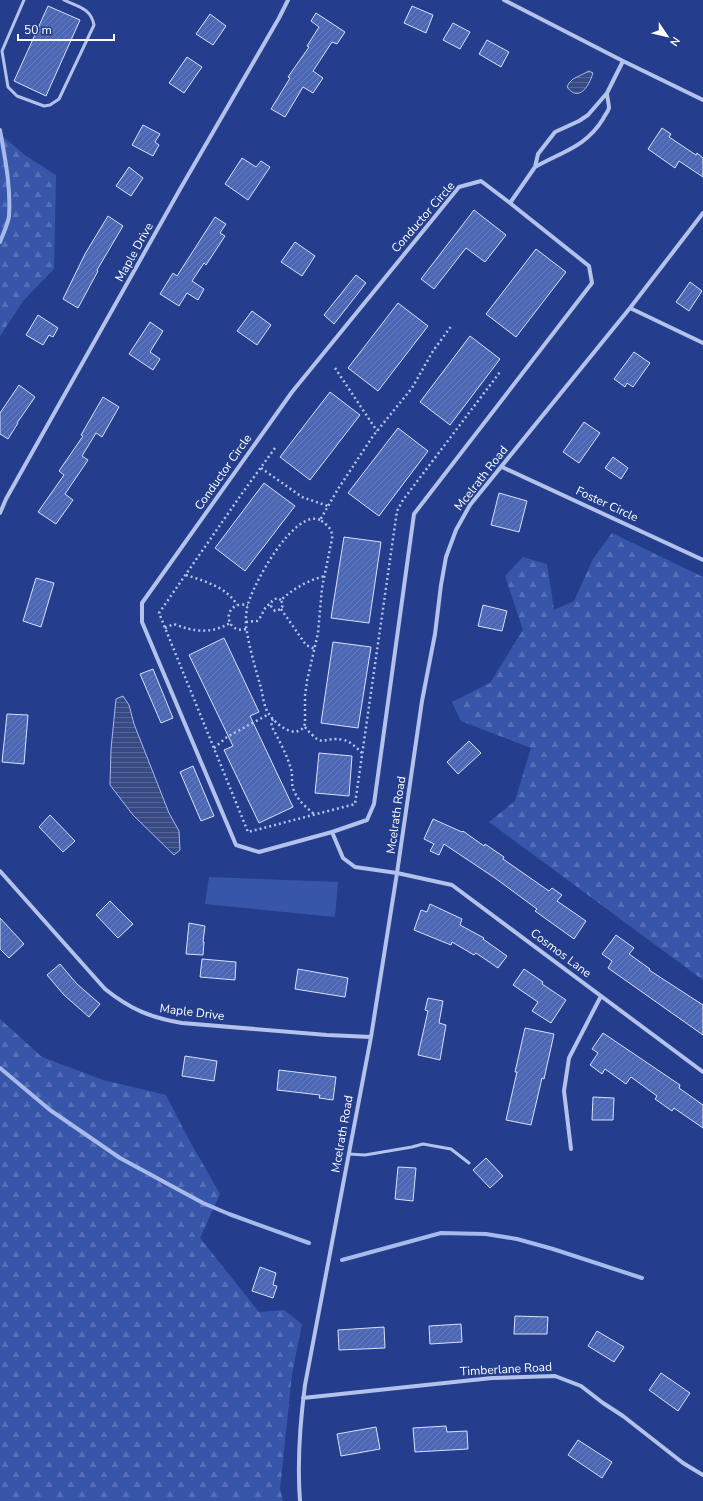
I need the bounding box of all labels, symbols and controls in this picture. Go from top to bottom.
scale bar [18,16,114,42]
north arrow [647,16,687,56]
text: 50 m [24,22,52,38]
text: N [666,34,683,49]
street label: Conductor Circle [388,178,458,256]
street label: Maple Drive [111,220,157,284]
street label: Conductor Circle [191,431,255,513]
street label: Mcelrath Road [451,442,511,514]
street label: Foster Circle [573,483,641,525]
street label: Mcelrath Road [383,775,409,855]
street label: Cosmos Lane [527,925,595,981]
street label: Maple Drive [159,1000,225,1024]
street label: Mcelrath Road [327,1094,357,1174]
street label: Timberlane Road [460,1359,552,1379]

